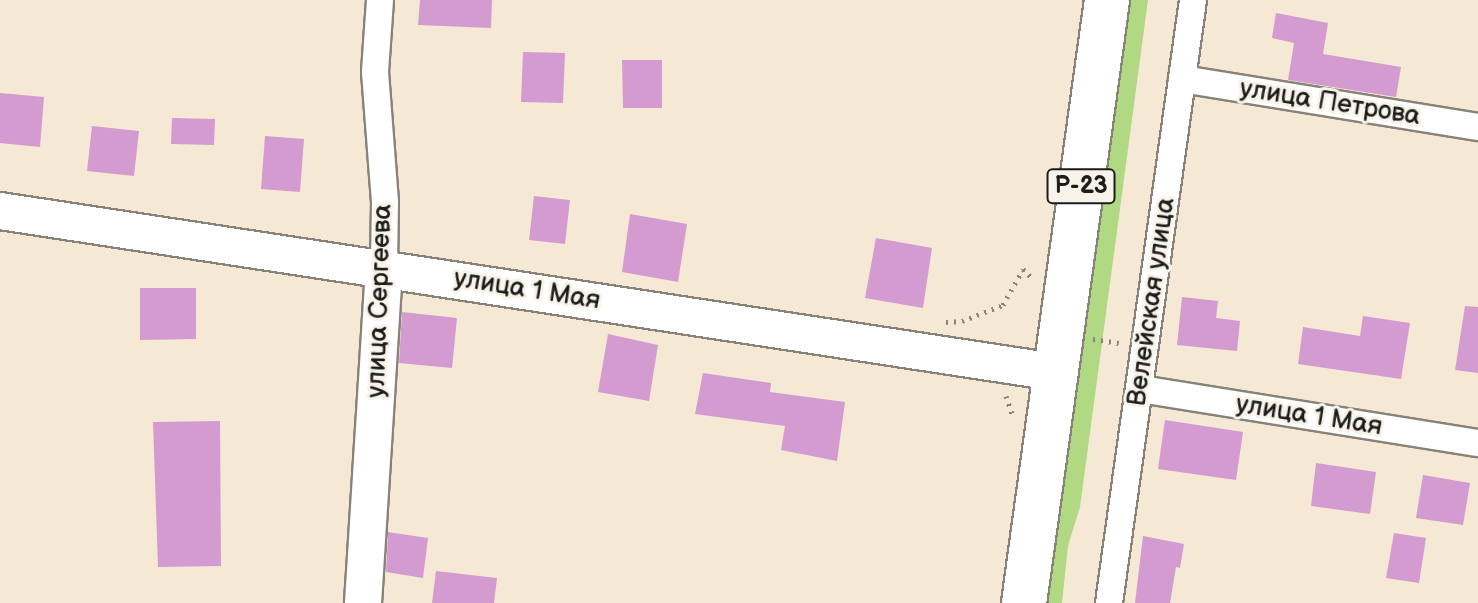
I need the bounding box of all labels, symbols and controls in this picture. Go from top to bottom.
street label: улица Петрова [1238,73,1422,133]
road number: Р-23 [1045,166,1117,206]
street label: Велейская улица [1122,196,1182,408]
street label: улица Сергеева [361,204,399,398]
street label: улица 1 Мая [452,263,602,317]
street label: улица 1 Мая [1234,389,1384,443]

